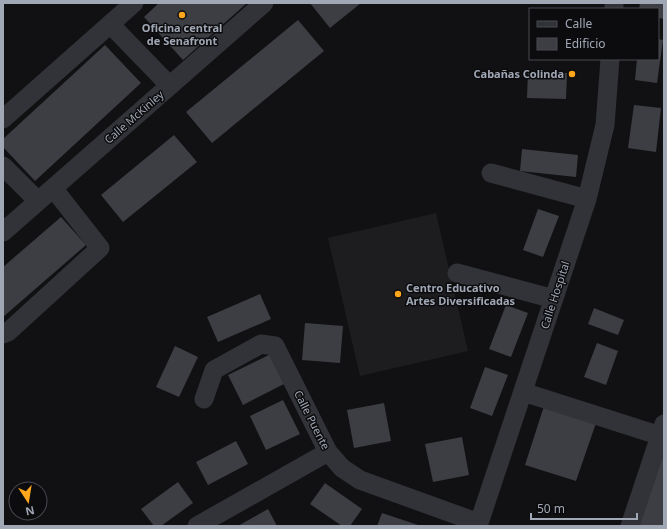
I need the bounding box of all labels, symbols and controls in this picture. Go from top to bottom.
legend [529,8,659,60]
marker: Oficina central de Senafront [177,10,187,20]
text: Calle [565,15,593,32]
place label: Oficina central de Senafront [142,20,222,48]
text: Edificio [565,35,606,52]
place label: Cabañas Colinda [473,66,564,81]
marker: Cabañas Colinda [567,69,577,79]
street label: Calle McKinley [101,86,167,147]
street label: Calle Hospital [536,259,573,331]
place label: Centro Educativo Artes Diversificadas [406,280,516,308]
marker: Centro Educativo Artes Diversificadas [393,289,403,299]
street label: Calle Puente [291,388,334,452]
north arrow [8,481,48,521]
scale bar [531,495,637,521]
text: 50 m [537,500,565,517]
text: N [24,503,36,520]

